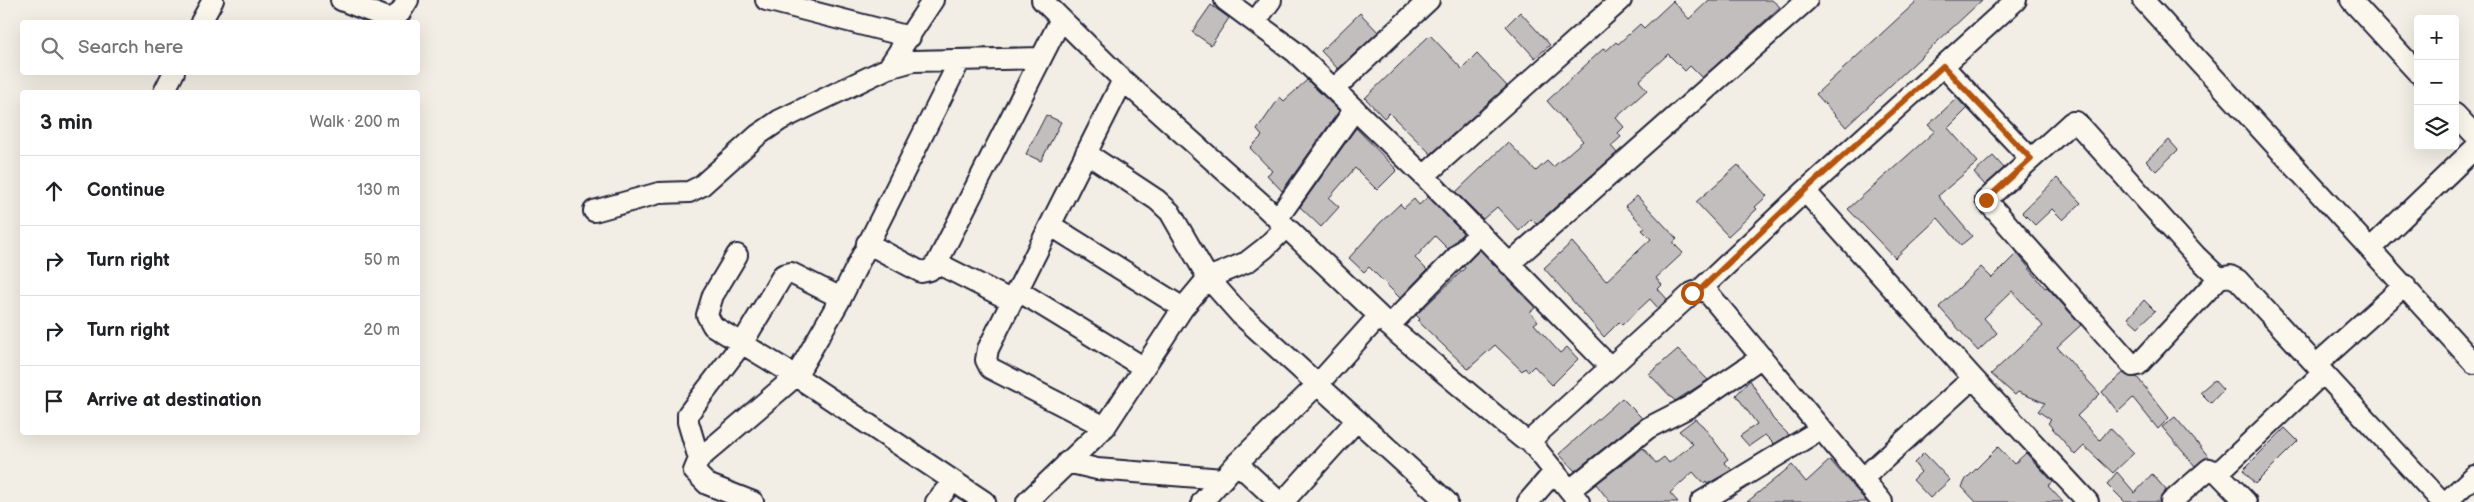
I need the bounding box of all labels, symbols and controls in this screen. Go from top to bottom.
map controls [2414,15,2459,150]
button: + [2414,15,2459,60]
search box [20,20,420,75]
icon: search [38,34,66,62]
text: Search here [78,36,183,59]
button: − [2414,60,2459,105]
button: layers [2414,105,2459,150]
text: 3 min [40,110,93,135]
text: Walk · 200 m [310,113,400,132]
icon: ahead [40,177,68,205]
text: Continue [87,179,165,202]
text: 130 m [357,181,400,200]
route end [1975,189,1998,212]
icon: right [40,247,68,275]
text: Turn right [87,249,170,272]
text: 50 m [364,251,400,270]
route start [1681,282,1704,305]
icon: right [40,317,68,345]
text: Turn right [87,319,170,342]
text: 20 m [364,321,400,340]
icon: arrive [40,387,68,415]
text: Arrive at destination [87,389,262,412]

